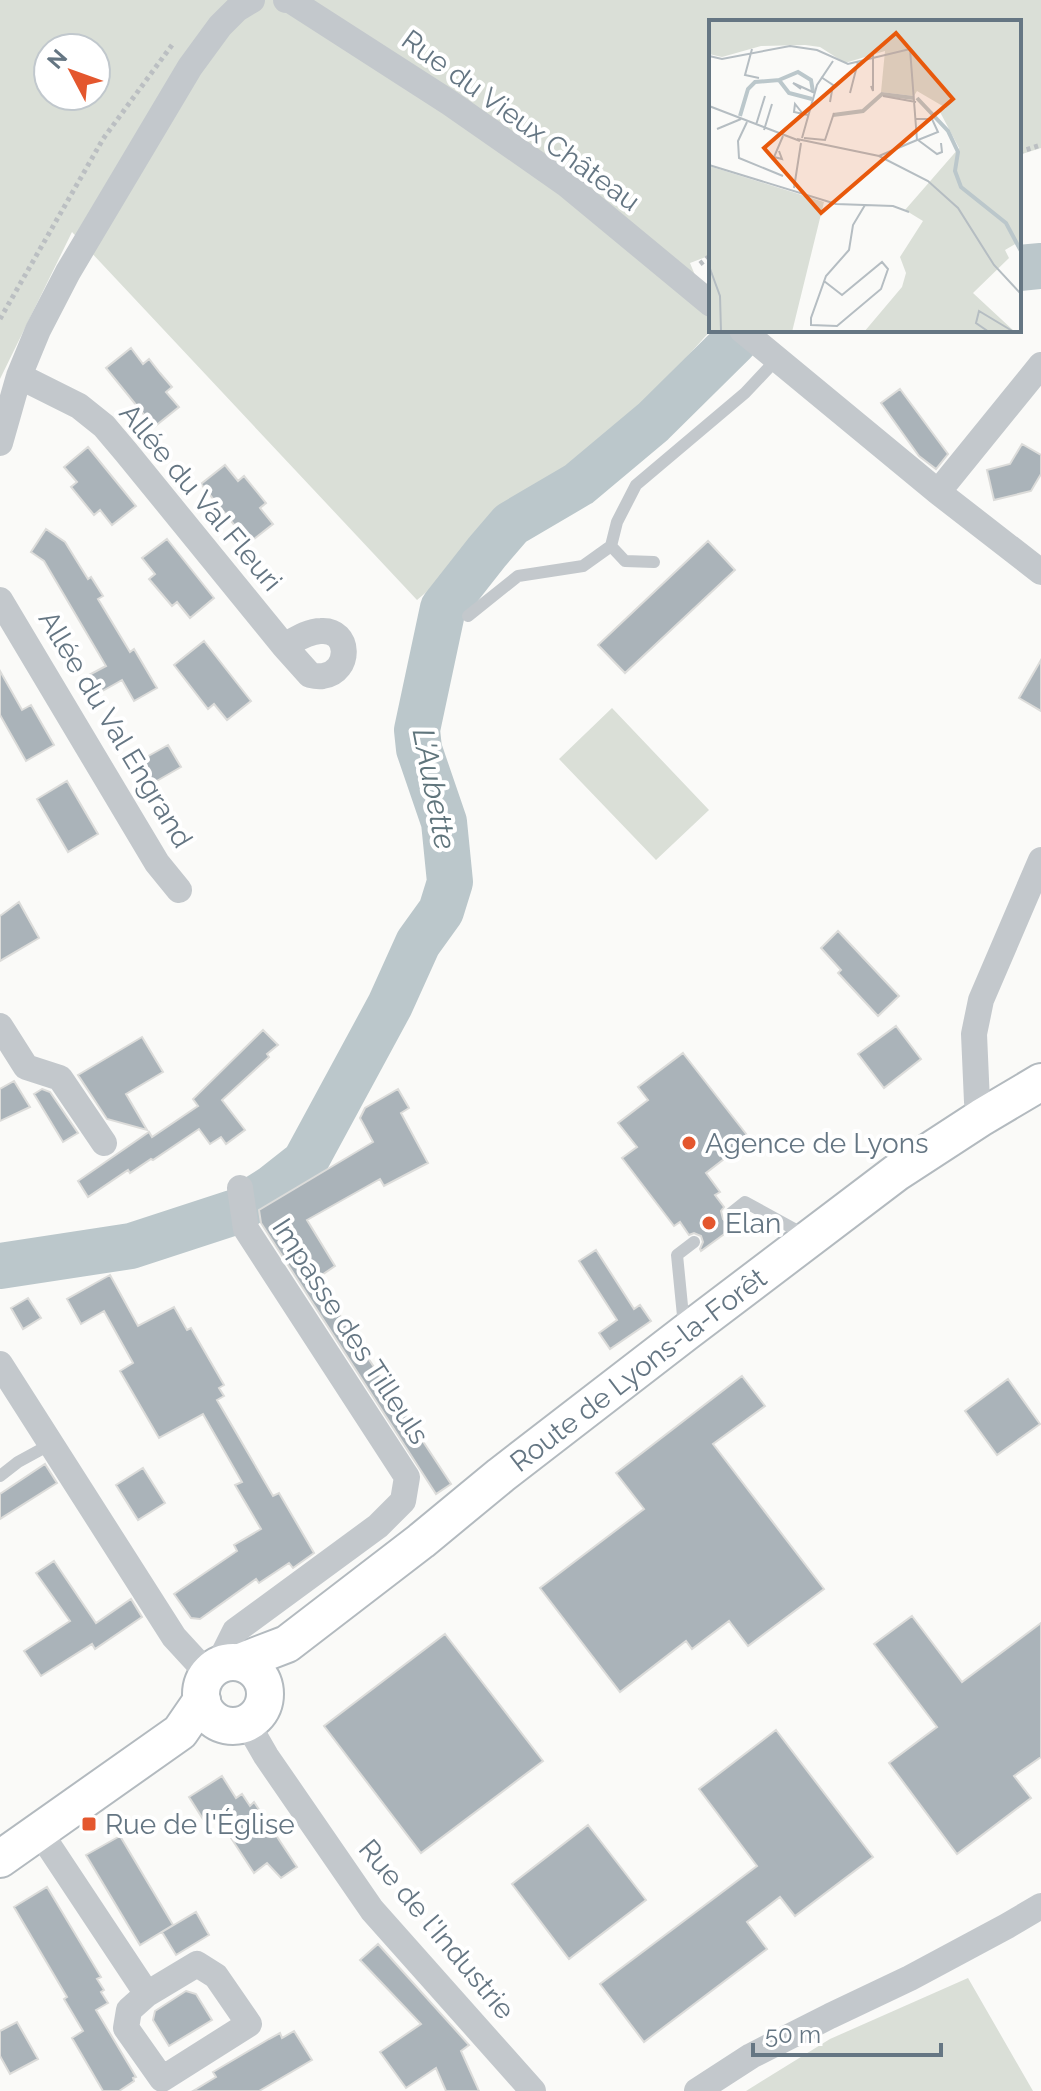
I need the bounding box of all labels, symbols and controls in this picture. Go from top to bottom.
inset map [709,20,1021,332]
street label: Rue du Vieux Château [395,23,646,218]
north arrow [32,32,112,112]
text: N [42,44,72,74]
street label: Allée du Val Fleuri [113,397,289,598]
street label: Allée du Val Engrand [32,605,199,854]
water label: L'Aubette [406,725,463,852]
place label: Agence de Lyons [705,1127,929,1160]
marker: Agence de Lyons [680,1134,698,1152]
place label: Elan [725,1207,781,1240]
street label: Impasse des Tilleuls [265,1212,436,1450]
marker: Elan [700,1214,718,1232]
street label: Route de Lyons-la-Forêt [504,1261,773,1479]
place label: Rue de l'Église [105,1808,295,1841]
marker: Rue de l'Église [80,1815,98,1833]
street label: Rue de l'Industrie [352,1833,521,2026]
scale bar [753,2007,941,2057]
text: 50 m [765,2020,821,2049]

